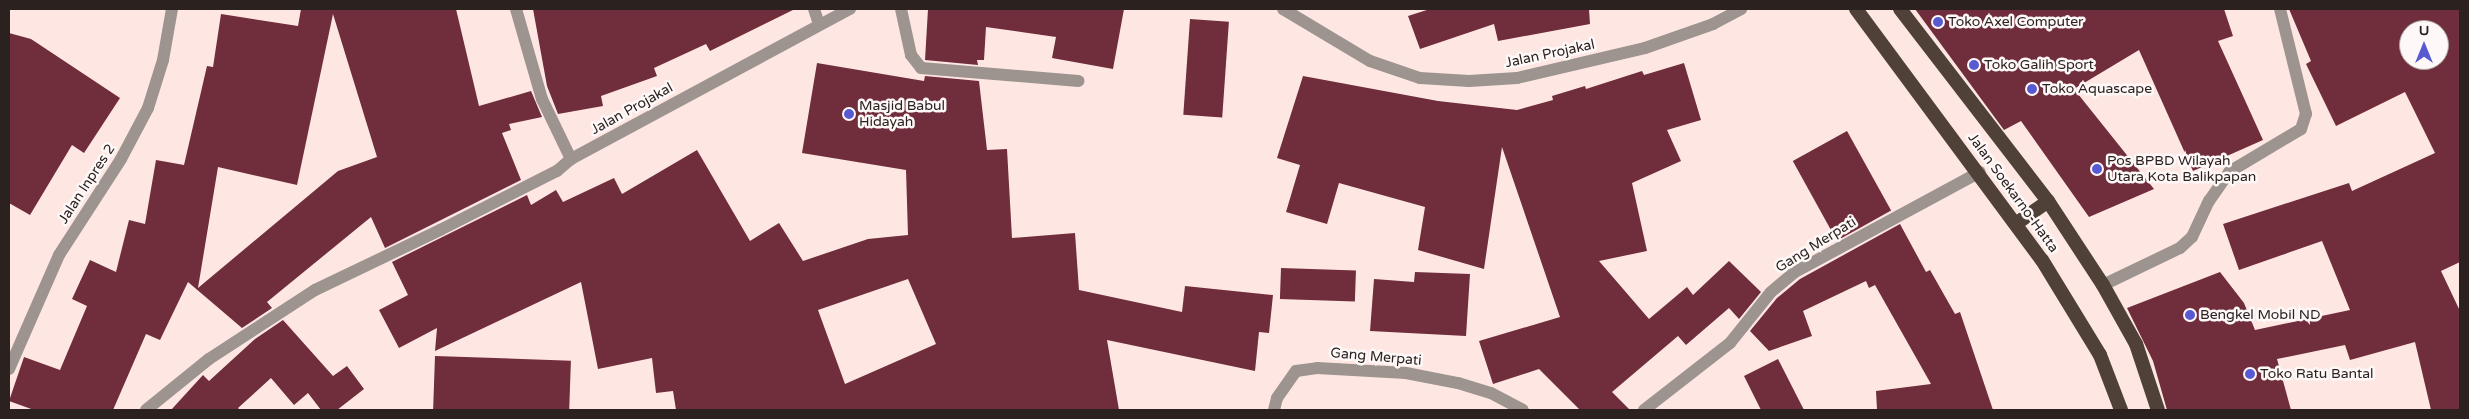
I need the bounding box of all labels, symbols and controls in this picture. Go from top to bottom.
place label: Toko Axel Computer [1948,14,2083,30]
marker: Toko Axel Computer [1932,16,1944,28]
north arrow [2399,20,2449,70]
text: U [2419,22,2429,39]
street label: Jalan Projakal [1504,36,1596,72]
place label: Toko Galih Sport [1984,57,2094,73]
marker: Toko Galih Sport [1968,59,1980,71]
street label: Jalan Projakal [588,80,676,138]
place label: Toko Aquascape [2042,81,2152,97]
marker: Toko Aquascape [2026,83,2038,95]
place label: Masjid Babul Hidayah [859,98,945,130]
marker: Masjid Babul Hidayah [843,108,855,120]
street label: Jalan Soekarno-Hatta [1964,130,2062,256]
street label: Jalan Inpres 2 [55,141,119,227]
place label: Pos BPBD Wilayah Utara Kota Balikpapan [2107,153,2256,186]
marker: Pos BPBD Wilayah Utara Kota Balikpapan [2091,163,2103,175]
street label: Gang Merpati [1773,214,1859,276]
place label: Bengkel Mobil ND [2200,307,2321,323]
marker: Bengkel Mobil ND [2184,309,2196,321]
street label: Gang Merpati [1330,345,1422,369]
place label: Toko Ratu Bantal [2260,366,2374,382]
marker: Toko Ratu Bantal [2244,368,2256,380]

